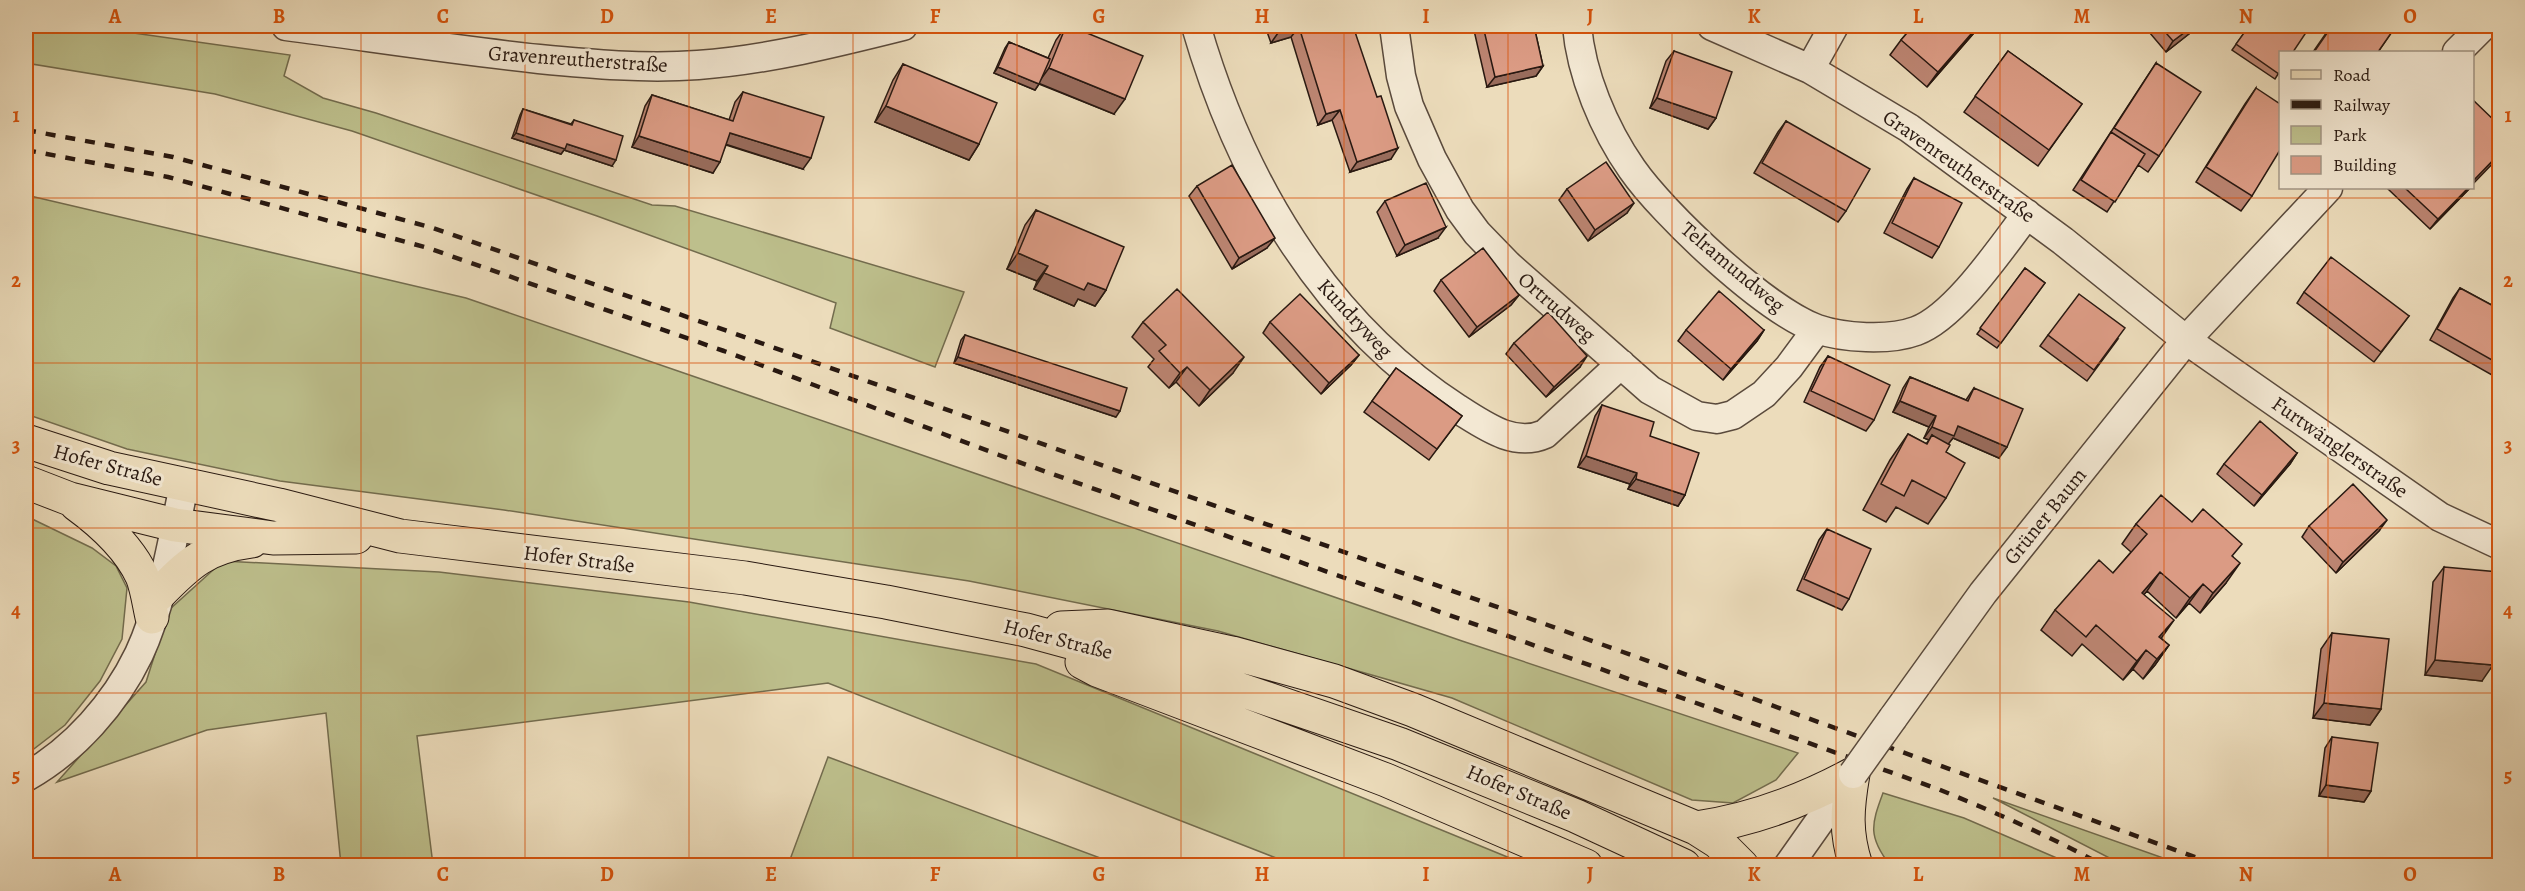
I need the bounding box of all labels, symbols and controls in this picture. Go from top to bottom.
text: A [108,3,122,30]
text: B [273,3,285,30]
text: C [437,3,449,30]
text: D [600,3,614,30]
text: E [765,3,777,30]
text: F [930,3,941,30]
text: G [1092,3,1106,30]
text: H [1255,3,1270,30]
text: I [1422,3,1430,30]
text: J [1587,3,1594,30]
text: K [1747,3,1761,30]
text: L [1913,3,1924,30]
text: M [2074,3,2091,30]
text: N [2239,3,2254,30]
text: O [2403,3,2417,30]
street label: Gravenreutherstraße [487,39,669,79]
legend [2279,51,2474,189]
text: Road [2333,63,2371,87]
text: Railway [2333,93,2391,117]
text: 1 [12,102,20,129]
text: 1 [2504,102,2512,129]
street label: Gravenreutherstraße [1877,103,2041,229]
text: Park [2333,123,2367,147]
text: Building [2333,153,2397,177]
street label: Telramundweg [1675,215,1791,319]
street label: Ortrudweg [1512,265,1602,349]
text: 2 [11,267,21,294]
text: 2 [2503,267,2513,294]
street label: Kundryweg [1311,272,1399,364]
street label: Furtwänglerstraße [2266,389,2414,505]
text: 3 [12,432,20,459]
text: 3 [2504,432,2512,459]
street label: Hofer Straße [51,437,165,493]
street label: Grüner Baum [1997,462,2093,570]
street label: Hofer Straße [522,538,636,580]
text: 4 [11,597,21,624]
text: 4 [2503,597,2513,624]
street label: Hofer Straße [1001,612,1115,666]
street label: Hofer Straße [1462,757,1576,827]
text: 5 [12,762,20,789]
text: 5 [2504,762,2512,789]
text: A [108,861,122,888]
text: B [273,861,285,888]
text: C [437,861,449,888]
text: D [600,861,614,888]
text: E [765,861,777,888]
text: F [930,861,941,888]
text: G [1092,861,1106,888]
text: H [1255,861,1270,888]
text: I [1422,861,1430,888]
text: J [1587,861,1594,888]
text: K [1747,861,1761,888]
text: L [1913,861,1924,888]
text: M [2074,861,2091,888]
text: N [2239,861,2254,888]
text: O [2403,861,2417,888]

